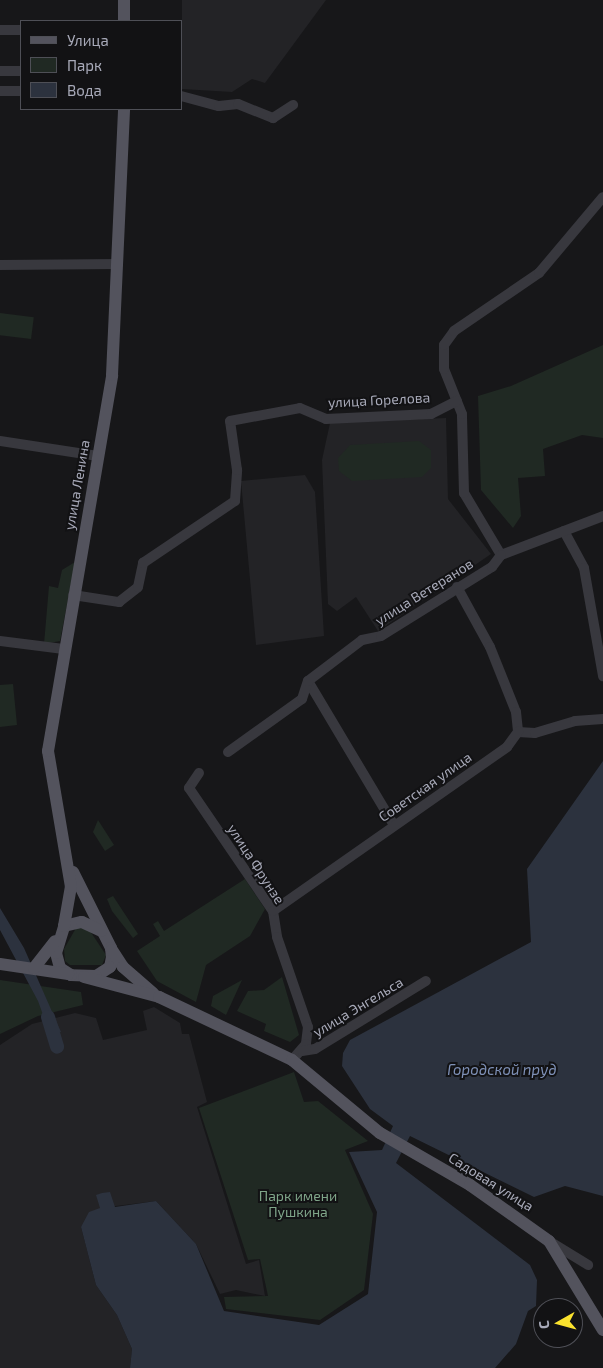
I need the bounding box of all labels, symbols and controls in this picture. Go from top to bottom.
legend [20,20,182,110]
text: Улица [67,31,109,49]
text: Парк [67,56,102,74]
text: Вода [67,81,102,99]
street label: улица Горелова [327,389,431,411]
street label: улица Ленина [61,439,93,531]
street label: улица Ветеранов [372,555,476,629]
street label: Советская улица [375,749,475,825]
street label: улица Фрунзе [224,821,288,907]
street label: улица Энгельса [310,974,406,1040]
water label: Городской пруд [447,1061,557,1079]
street label: Садовая улица [445,1149,537,1215]
park label: Парк имени Пушкина [259,1188,337,1220]
north arrow [533,1298,583,1348]
text: С [535,1320,553,1330]

